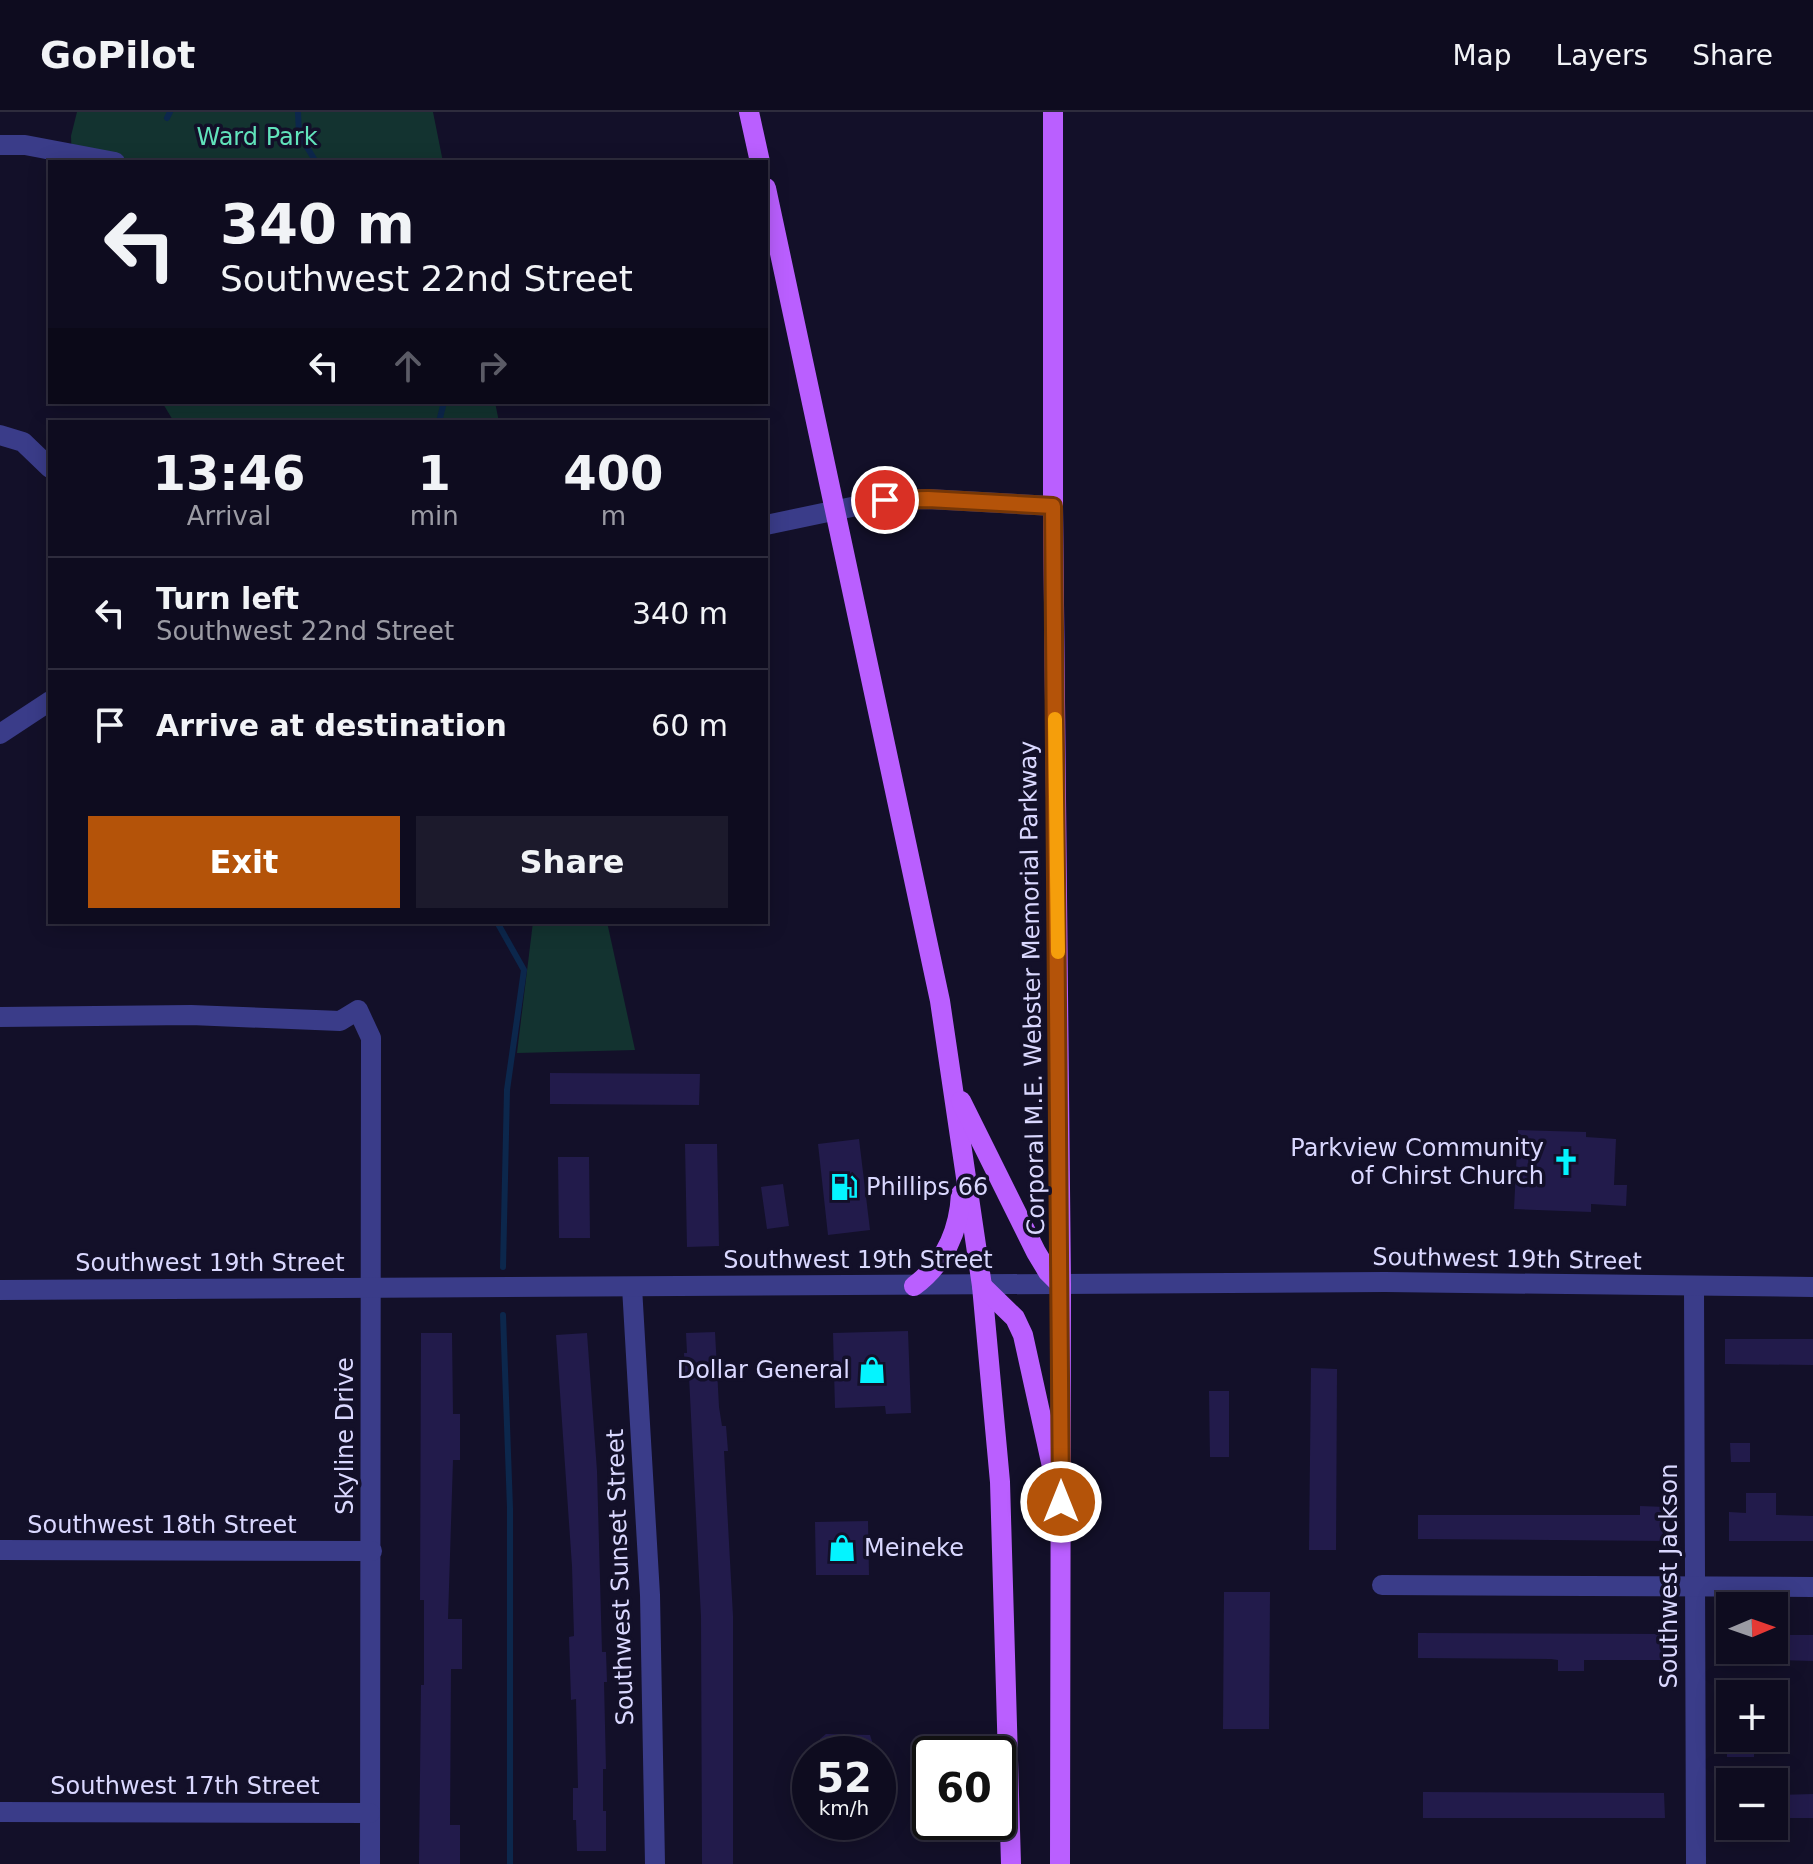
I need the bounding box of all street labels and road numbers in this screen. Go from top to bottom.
street label: Corporal M.E. Webster Memorial Parkway [1014,740,1050,1236]
street label: Southwest 19th Street [1372,1243,1642,1275]
street label: Southwest 19th Street [723,1246,993,1274]
street label: Southwest 19th Street [75,1249,345,1277]
street label: Skyline Drive [331,1357,359,1515]
street label: Southwest Sunset Street [601,1428,639,1726]
street label: Southwest Jackson [1655,1464,1683,1688]
street label: Southwest 18th Street [27,1511,297,1539]
street label: Southwest 17th Street [50,1772,320,1800]

